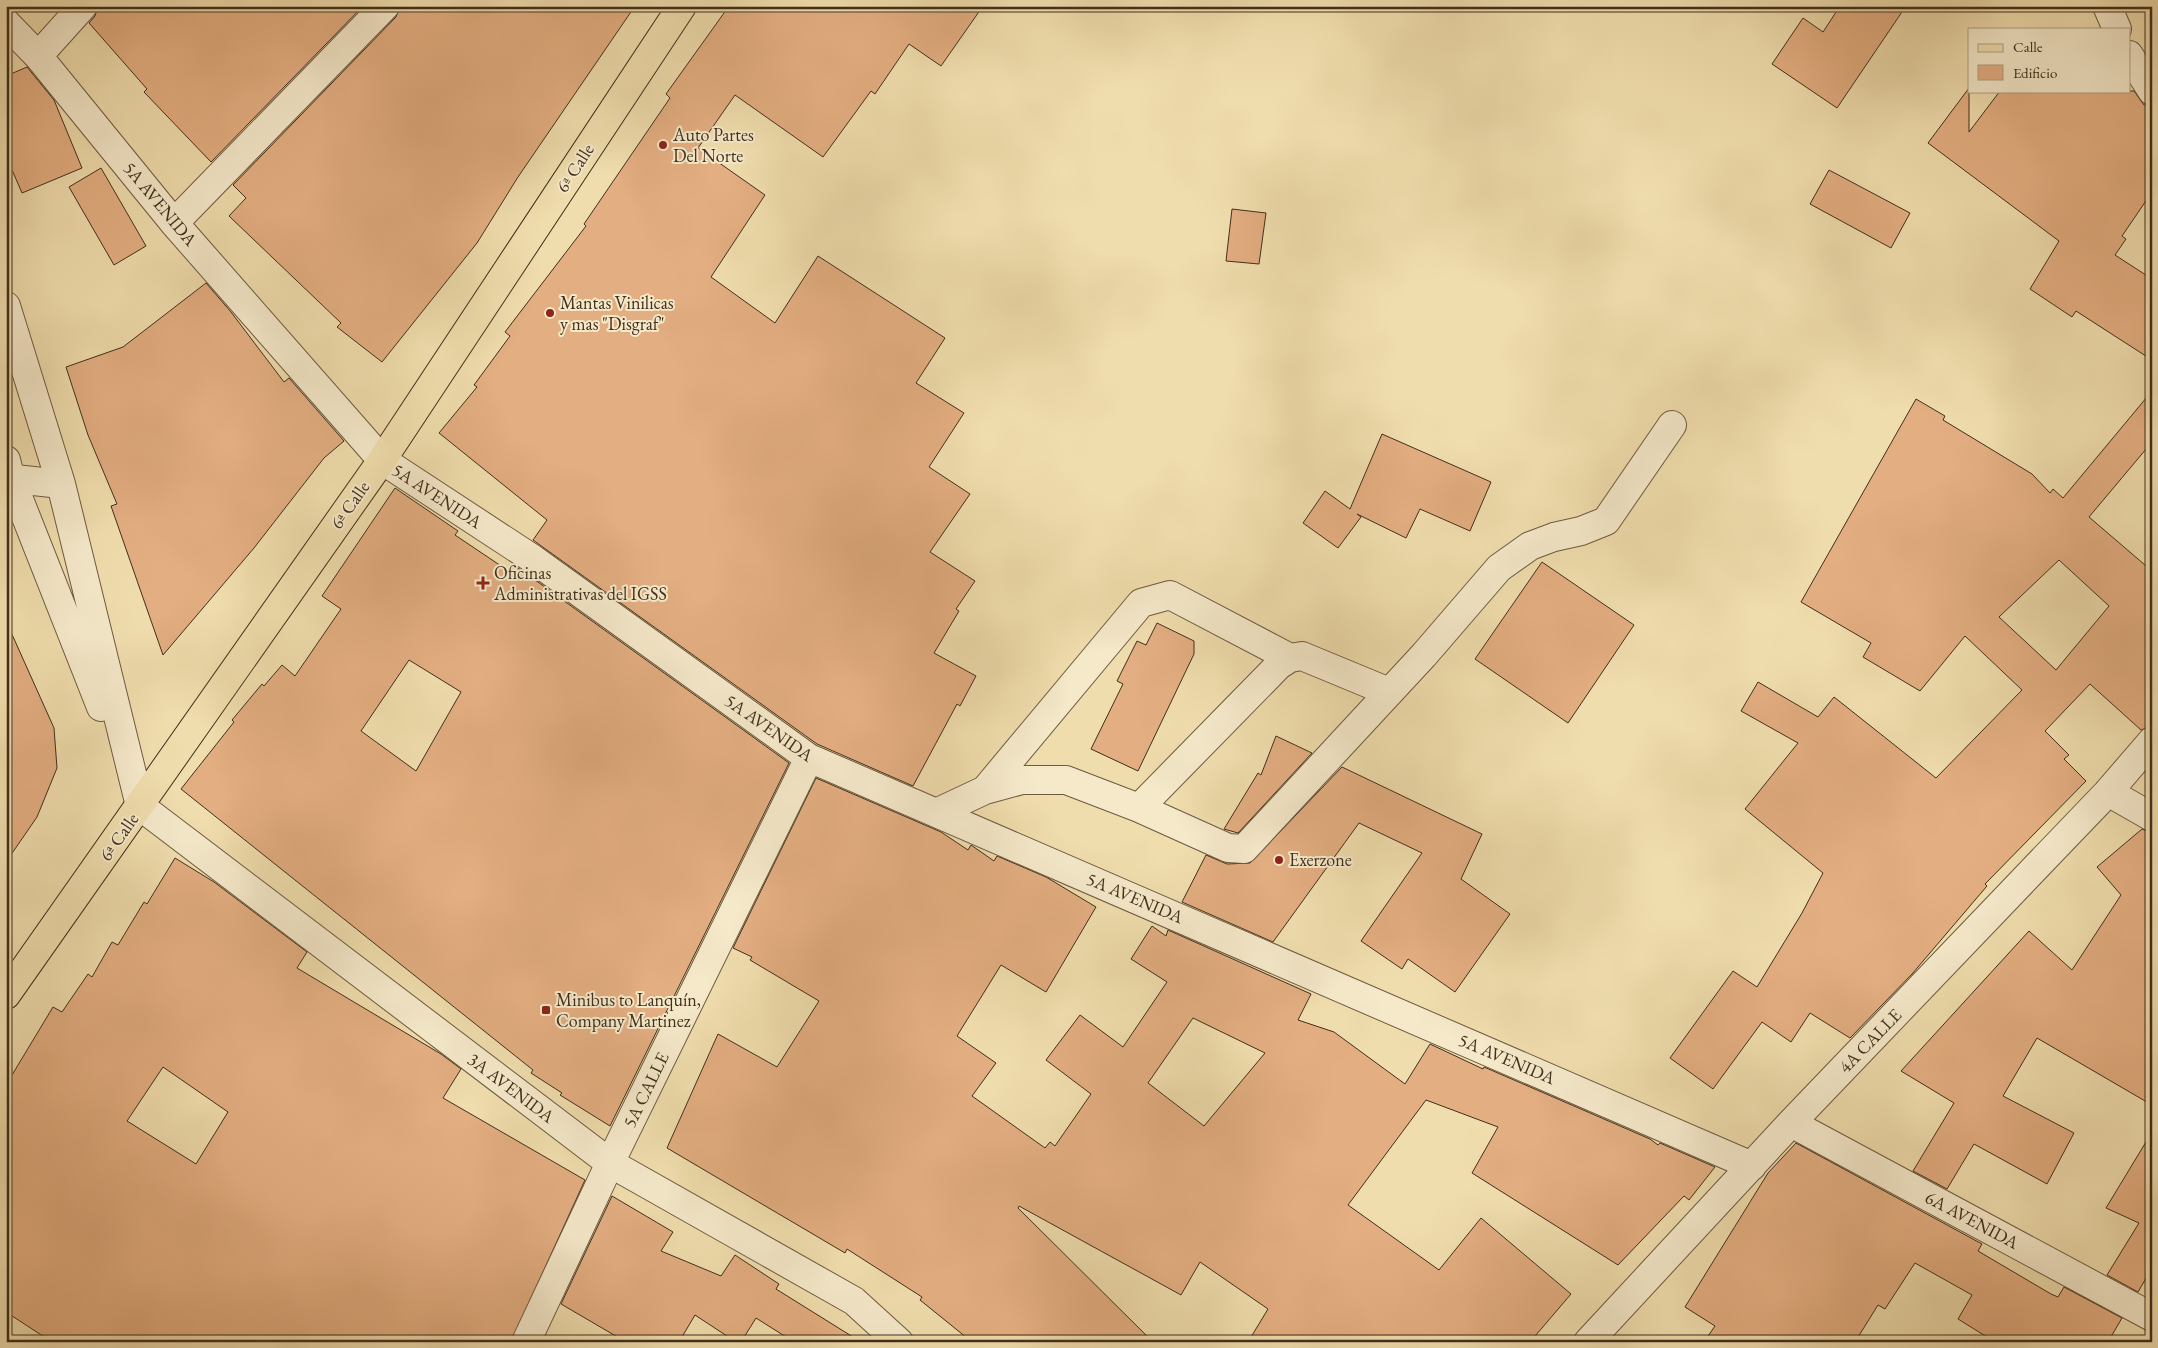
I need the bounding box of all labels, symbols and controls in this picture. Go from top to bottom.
legend [1968,28,2130,92]
text: Calle [2013,37,2043,56]
text: Edificio [2013,63,2057,82]
place label: Auto Partes Del Norte [672,123,754,167]
street label: 6ª Calle [550,139,599,196]
marker: Auto Partes Del Norte [657,139,669,151]
street label: 5A AVENIDA [119,157,203,251]
place label: Mantas Vinilicas y mas "Disgraf" [560,291,674,335]
marker: Mantas Vinilicas y mas "Disgraf" [544,307,556,319]
street label: 5A AVENIDA [388,458,487,533]
street label: 6ª Calle [325,476,374,533]
place label: Oficinas Administrativas del IGSS [493,561,667,605]
marker: Oficinas Administrativas del IGSS [476,576,490,590]
street label: 5A AVENIDA [721,689,818,767]
street label: 6ª Calle [94,808,143,865]
place label: Exerzone [1289,848,1352,871]
marker: Exerzone [1273,854,1285,866]
street label: 5A AVENIDA [1083,867,1187,928]
place label: Minibus to Lanquín, Company Martinez [556,988,701,1032]
street label: 4A CALLE [1833,1003,1906,1078]
marker: Minibus to Lanquín, Company Martinez [540,1004,552,1016]
street label: 5A AVENIDA [1455,1028,1559,1089]
street label: 3A AVENIDA [463,1047,560,1128]
street label: 5A CALLE [617,1048,674,1131]
street label: 6A AVENIDA [1921,1185,2023,1254]

